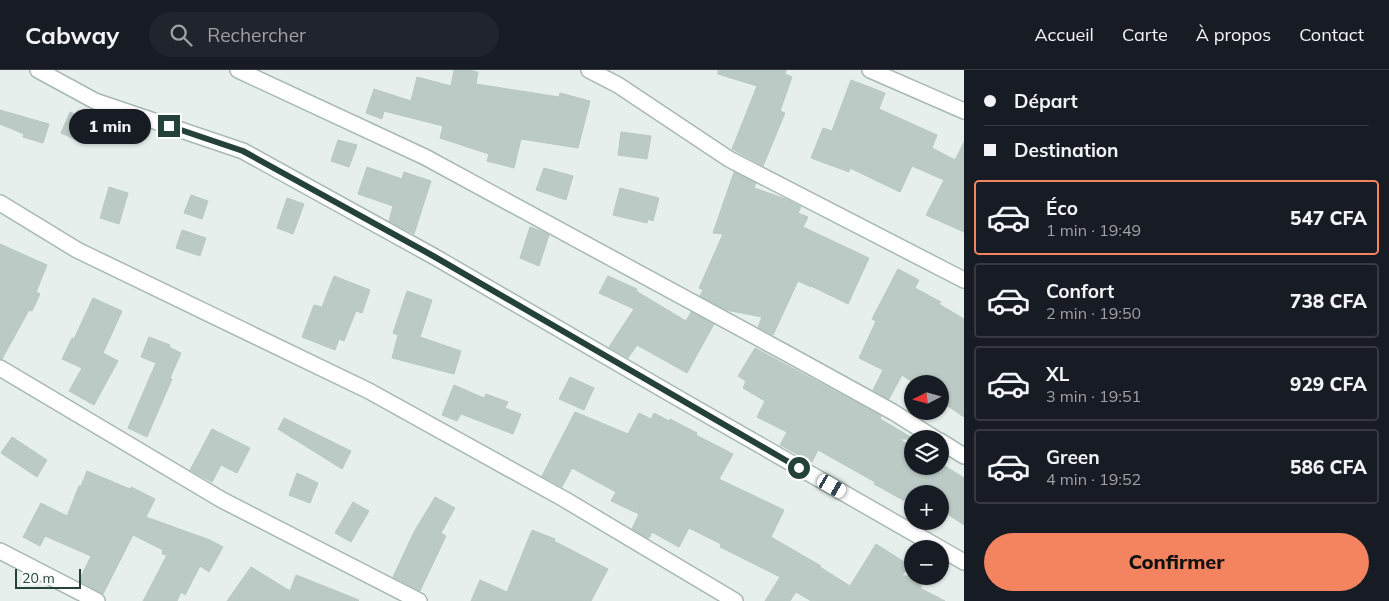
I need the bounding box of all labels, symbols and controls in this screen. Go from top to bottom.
search box [149,12,499,57]
text: Cabway [25,20,119,50]
icon: search [167,21,195,49]
text: Rechercher [207,23,306,47]
text: Accueil [1034,23,1094,46]
text: Carte [1122,23,1168,46]
text: À propos [1196,23,1271,46]
text: Contact [1299,23,1364,46]
text: Départ [1014,89,1078,113]
callout: 1 min [69,108,152,144]
route end [158,115,180,137]
text: 1 min [89,116,131,136]
text: Destination [1014,138,1119,162]
icon: car [986,195,1031,240]
text: Éco [1046,196,1078,220]
text: 547 CFA [1290,206,1367,230]
text: 1 min · 19:49 [1046,220,1141,240]
icon: car [986,278,1031,323]
text: Confort [1046,279,1114,303]
text: 738 CFA [1290,289,1367,313]
text: 2 min · 19:50 [1046,303,1141,323]
icon: car [986,361,1031,406]
text: XL [1046,362,1069,386]
text: 929 CFA [1290,372,1367,396]
north arrow [904,375,949,420]
map controls [904,375,949,585]
text: 3 min · 19:51 [1046,386,1141,406]
button: layers [904,430,949,475]
icon: car [986,444,1031,489]
text: Green [1046,445,1100,469]
text: 586 CFA [1290,455,1367,479]
route start [788,457,810,479]
text: 4 min · 19:52 [1046,469,1141,489]
car [815,472,848,500]
button: + [904,485,949,530]
button: Confirmer [984,533,1369,591]
button: − [904,540,949,585]
scale bar [15,566,81,589]
text: 20 m [22,569,55,587]

